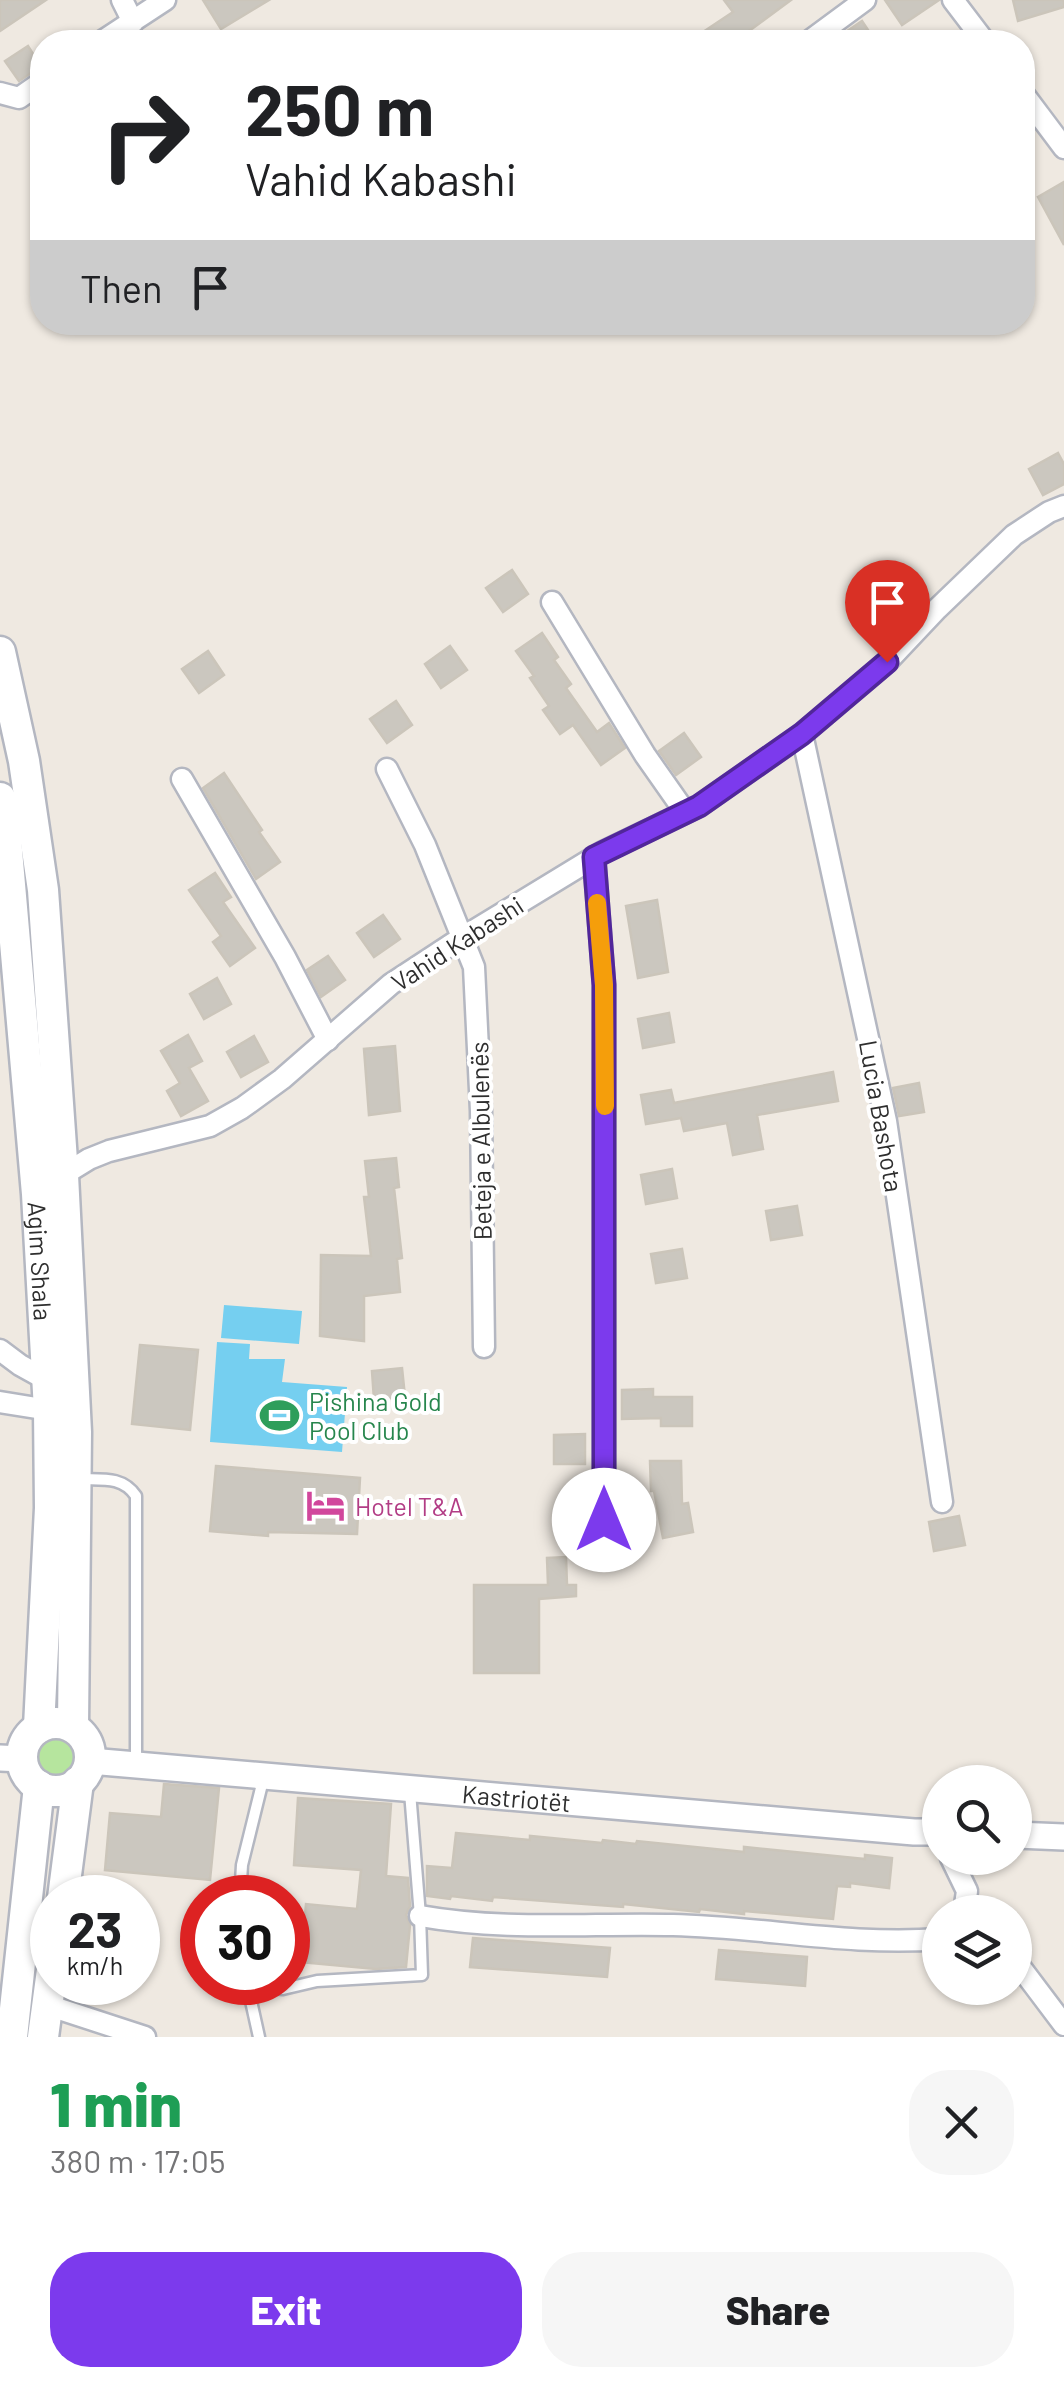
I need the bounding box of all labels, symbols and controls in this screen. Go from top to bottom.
text: 250 m [245,66,434,150]
icon: right [80,70,210,200]
text: Vahid Kabashi [245,151,517,205]
icon: arrive [183,260,238,315]
text: Then [80,265,163,311]
pin [845,560,930,663]
icon: arrive [860,575,915,630]
street label: Vahid Kabashi [385,889,529,997]
street label: Lucia Bashota [854,1038,910,1194]
street label: Beteja e Albulenës [463,1041,497,1241]
street label: Agim Shala [22,1200,59,1322]
place label: Pishina Gold Pool Club [309,1386,442,1445]
sports icon: Pishina Gold Pool Club [258,1394,300,1436]
position arrow [552,1468,656,1572]
hotel icon: Hotel T&A [304,1485,346,1527]
place label: Hotel T&A [355,1491,463,1521]
map controls [922,1765,1032,2005]
button: search [922,1765,1032,1875]
street label: Kastriotët [461,1778,572,1817]
speed limit sign: 30 [180,1875,310,2005]
button: layers [922,1895,1032,2005]
text: 23 [68,1898,122,1958]
text: km/h [67,1950,123,1980]
text: 1 min [50,2067,182,2139]
button: close [909,2070,1014,2175]
text: 380 m · 17:05 [50,2141,225,2179]
button: Exit [50,2252,522,2367]
button: Share [542,2252,1014,2367]

